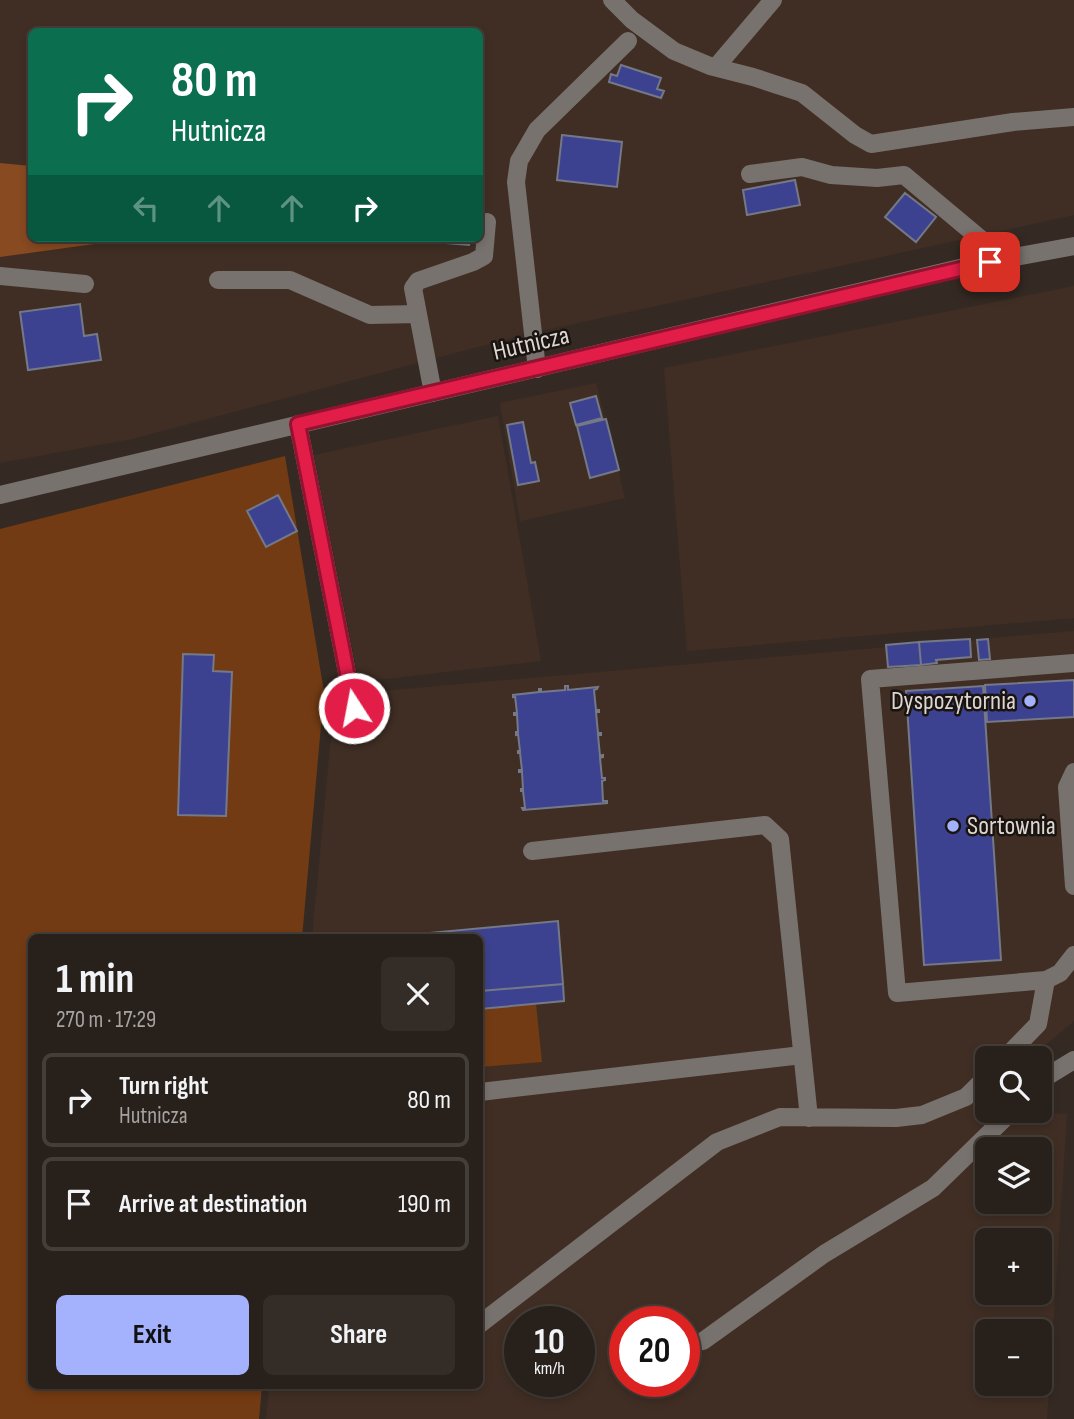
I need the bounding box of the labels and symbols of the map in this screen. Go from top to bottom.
pin [960,232,1020,292]
street label: Hutnicza [490,320,572,368]
position arrow [317,671,391,745]
place label: Dyspozytornia [891,686,1016,717]
marker: Dyspozytornia [1022,693,1038,709]
place label: Sortownia [967,811,1056,842]
marker: Sortownia [945,818,961,834]
speed limit sign: 20 [609,1306,700,1397]

